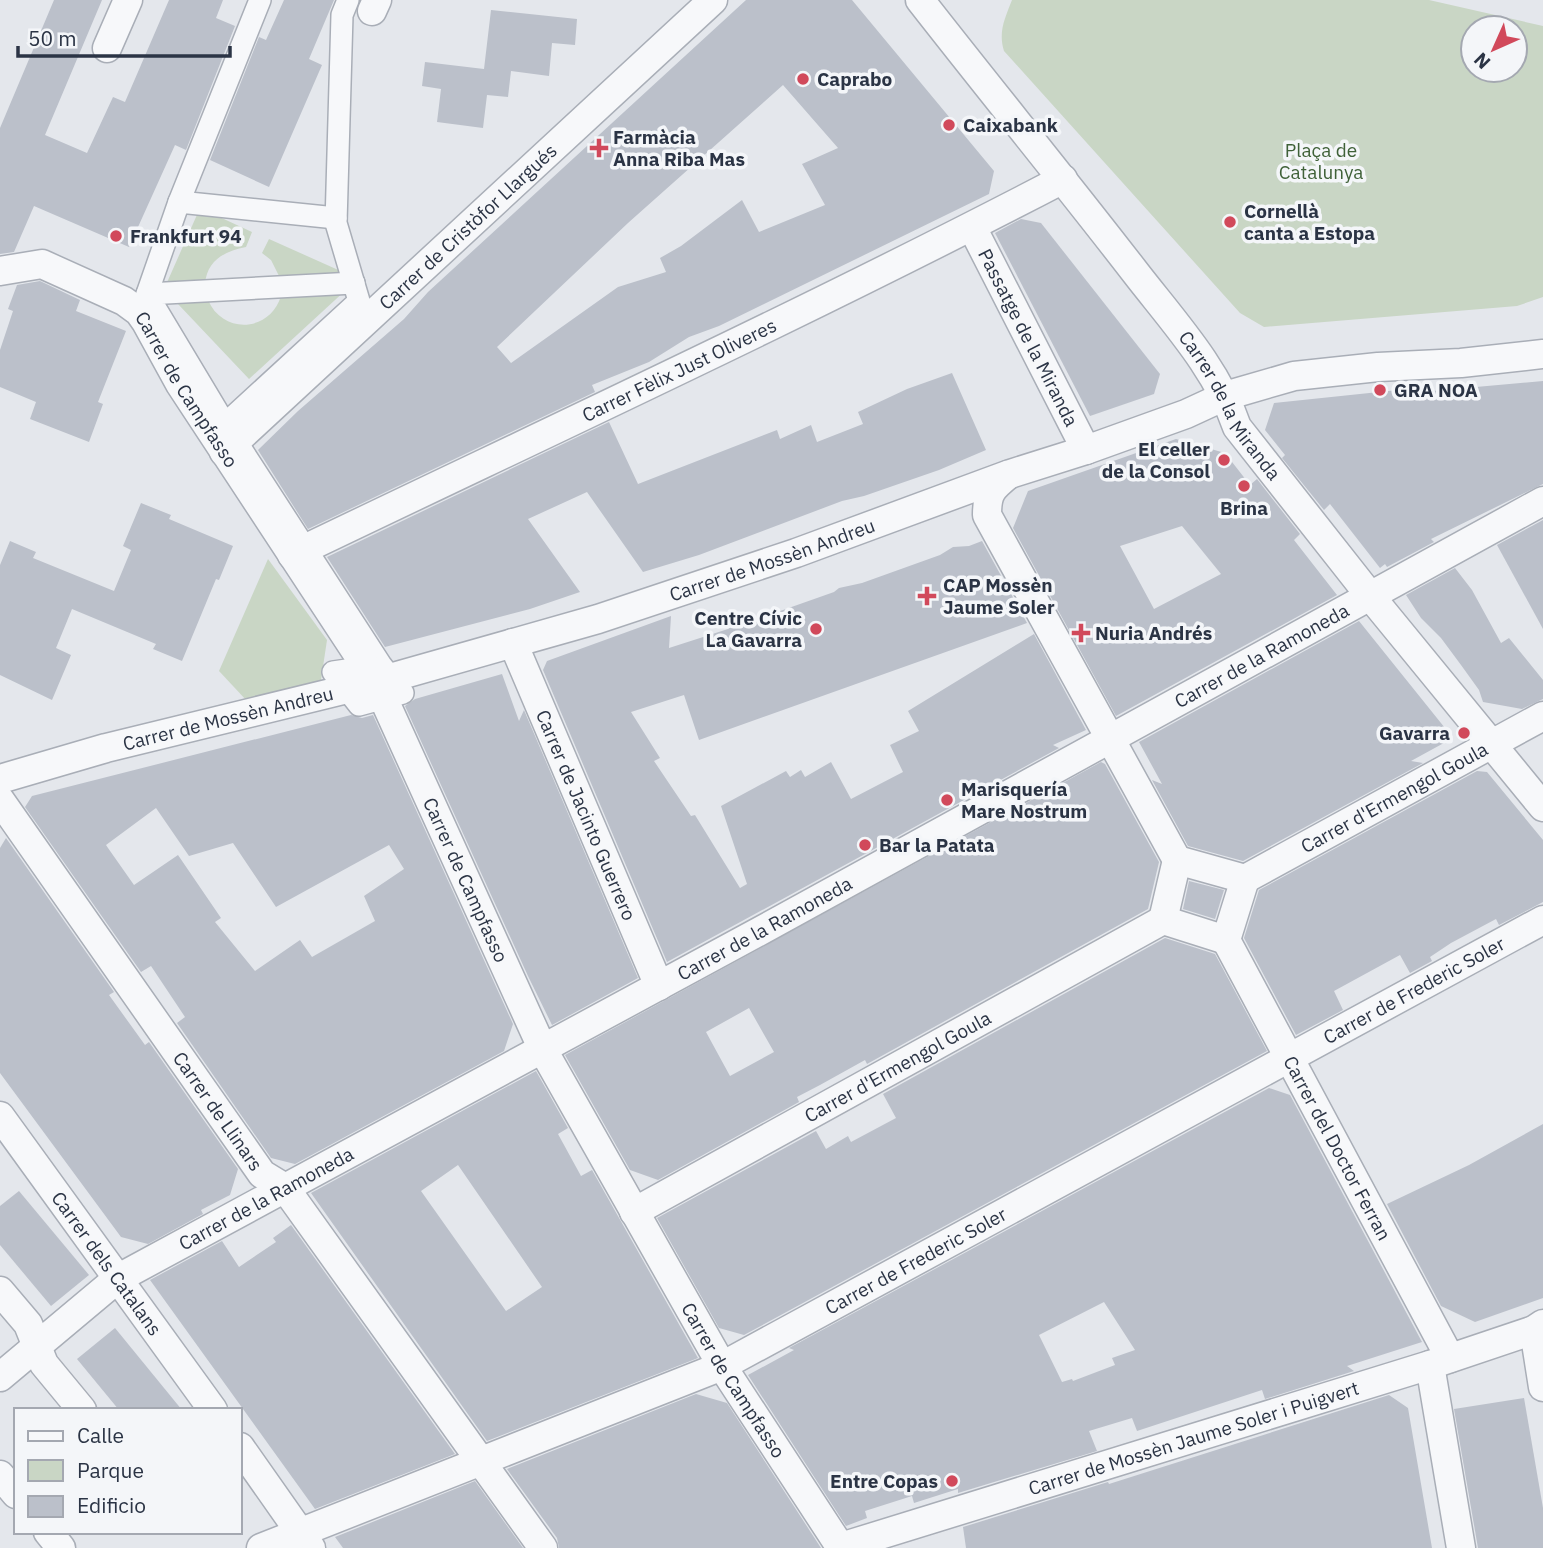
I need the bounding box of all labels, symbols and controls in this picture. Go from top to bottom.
scale bar [18,14,229,58]
north arrow [1459,14,1529,84]
text: 50 m [28,24,77,52]
text: N [1469,48,1495,74]
place label: Caprabo [817,67,893,91]
marker: Caprabo [795,71,811,87]
place label: Caixabank [963,113,1058,137]
marker: Caixabank [941,117,957,133]
place label: Farmàcia Anna Riba Mas [613,125,745,171]
park label: Plaça de Catalunya [1279,138,1363,184]
street label: Carrer de Cristòfor Llargués [374,139,562,315]
marker: Farmàcia Anna Riba Mas [591,140,607,156]
place label: Cornellà canta a Estopa [1244,199,1375,245]
marker: Cornellà canta a Estopa [1222,214,1238,230]
place label: Frankfurt 94 [130,224,242,248]
marker: Frankfurt 94 [108,228,124,244]
street label: Passatge de la Miranda [973,245,1084,430]
street label: Carrer de Campfasso [130,306,243,472]
street label: Carrer Fèlix Just Oliveres [578,313,780,427]
street label: Carrer de la Miranda [1174,326,1286,485]
place label: GRA NOA [1394,378,1478,402]
marker: GRA NOA [1372,382,1388,398]
place label: El celler de la Consol [1102,437,1210,483]
marker: El celler de la Consol [1216,452,1232,468]
marker: Brina [1236,478,1252,494]
place label: Brina [1220,496,1268,520]
street label: Carrer de Mossèn Andreu [666,513,878,606]
place label: CAP Mossèn Jaume Soler [943,573,1055,619]
marker: CAP Mossèn Jaume Soler [917,586,937,606]
street label: Carrer de la Ramoneda [1170,598,1353,713]
place label: Centre Cívic La Gavarra [694,606,802,652]
marker: Centre Cívic La Gavarra [808,621,824,637]
place label: Nuria Andrés [1095,621,1212,645]
marker: Nuria Andrés [1073,625,1089,641]
street label: Carrer de Mossèn Andreu [120,681,336,755]
street label: Carrer de Jacinto Guerrero [531,706,642,924]
place label: Gavarra [1379,721,1450,745]
marker: Gavarra [1456,725,1472,741]
street label: Carrer d'Ermengol Goula [1296,737,1492,858]
place label: Marisquería Mare Nostrum [961,777,1087,823]
marker: Marisquería Mare Nostrum [939,792,955,808]
street label: Carrer de Campfasso [418,794,514,966]
place label: Bar la Patata [879,833,995,857]
marker: Bar la Patata [857,837,873,853]
street label: Carrer de la Ramoneda [673,871,856,986]
street label: Carrer de Frederic Soler [1319,931,1509,1049]
street label: Carrer d'Ermengol Goula [800,1005,995,1128]
street label: Carrer de Llinars [168,1047,268,1176]
street label: Carrer del Doctor Ferran [1278,1052,1397,1244]
street label: Carrer de la Ramoneda [174,1141,358,1255]
street label: Carrer dels Catalans [47,1187,167,1340]
street label: Carrer de Frederic Soler [821,1202,1011,1320]
street label: Carrer de Campfasso [676,1298,791,1462]
street label: Carrer de Mossèn Jaume Soler i Puigvert [1025,1376,1362,1500]
legend [14,1408,242,1534]
text: Calle [77,1421,124,1449]
text: Parque [77,1456,144,1484]
place label: Entre Copas [830,1469,938,1493]
marker: Entre Copas [944,1473,960,1489]
text: Edificio [77,1491,146,1519]

